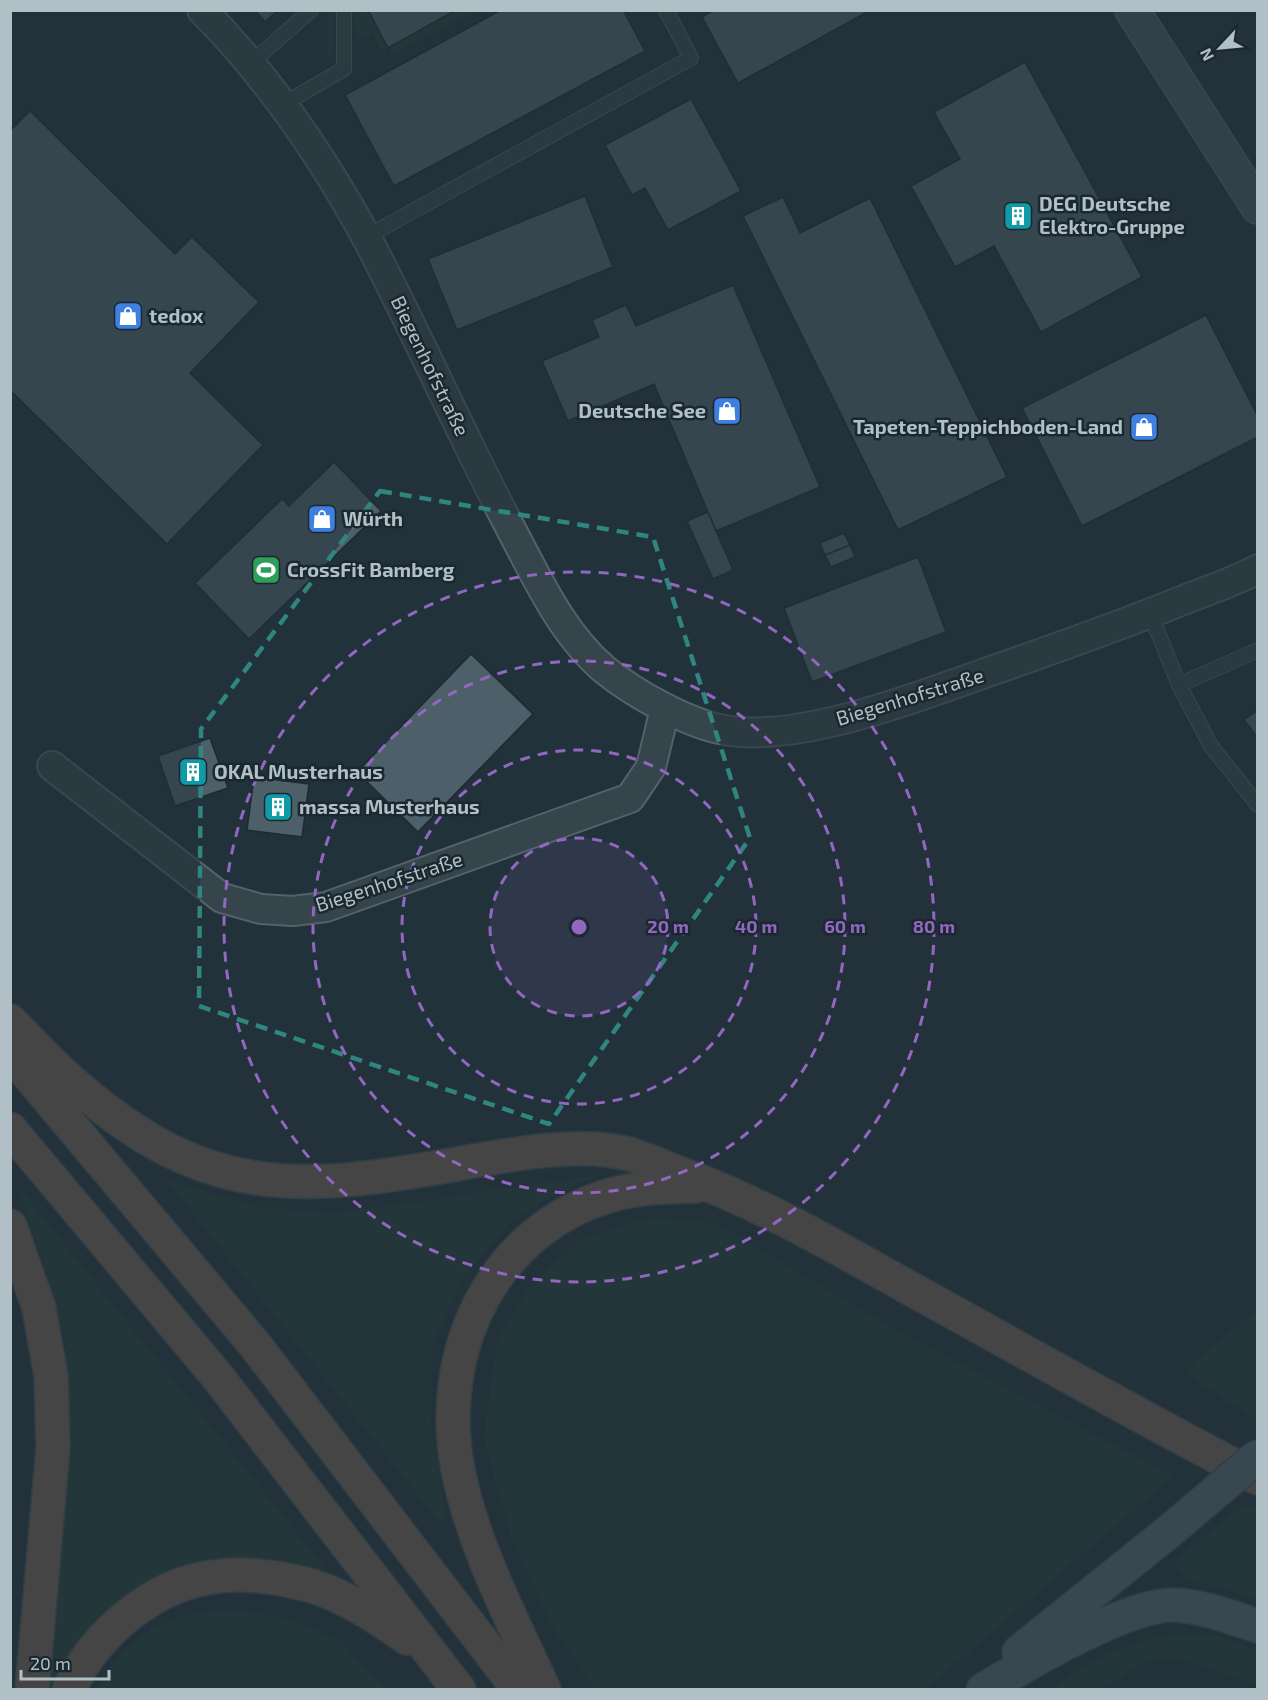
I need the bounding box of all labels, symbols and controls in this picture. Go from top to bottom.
north arrow [1190,18,1250,78]
text: N [1195,45,1217,64]
place label: DEG Deutsche Elektro-Gruppe [1039,191,1185,238]
building icon: DEG Deutsche Elektro-Gruppe [1002,200,1034,232]
street label: Biegenhofstraße [387,291,475,440]
shop icon: tedox [112,300,144,332]
place label: tedox [149,303,204,327]
shop icon: Deutsche See [711,395,743,427]
place label: Deutsche See [578,398,706,422]
shop icon: Tapeten-Teppichboden-Land [1128,411,1160,443]
place label: Tapeten-Teppichboden-Land [853,414,1123,438]
shop icon: Würth [306,503,338,535]
place label: Würth [343,506,403,530]
sports icon: CrossFit Bamberg [250,554,282,586]
place label: CrossFit Bamberg [287,557,455,581]
street label: Biegenhofstraße [833,662,986,730]
building icon: OKAL Musterhaus [177,756,209,788]
place label: OKAL Musterhaus [214,759,383,783]
building icon: massa Musterhaus [262,791,294,823]
place label: massa Musterhaus [299,794,480,818]
street label: Biegenhofstraße [312,846,465,916]
text: 20 m [647,915,689,937]
text: 40 m [735,915,777,937]
text: 60 m [824,915,866,937]
text: 80 m [913,915,955,937]
centre of rings [569,917,589,937]
scale bar [21,1643,110,1681]
text: 20 m [30,1652,71,1674]

